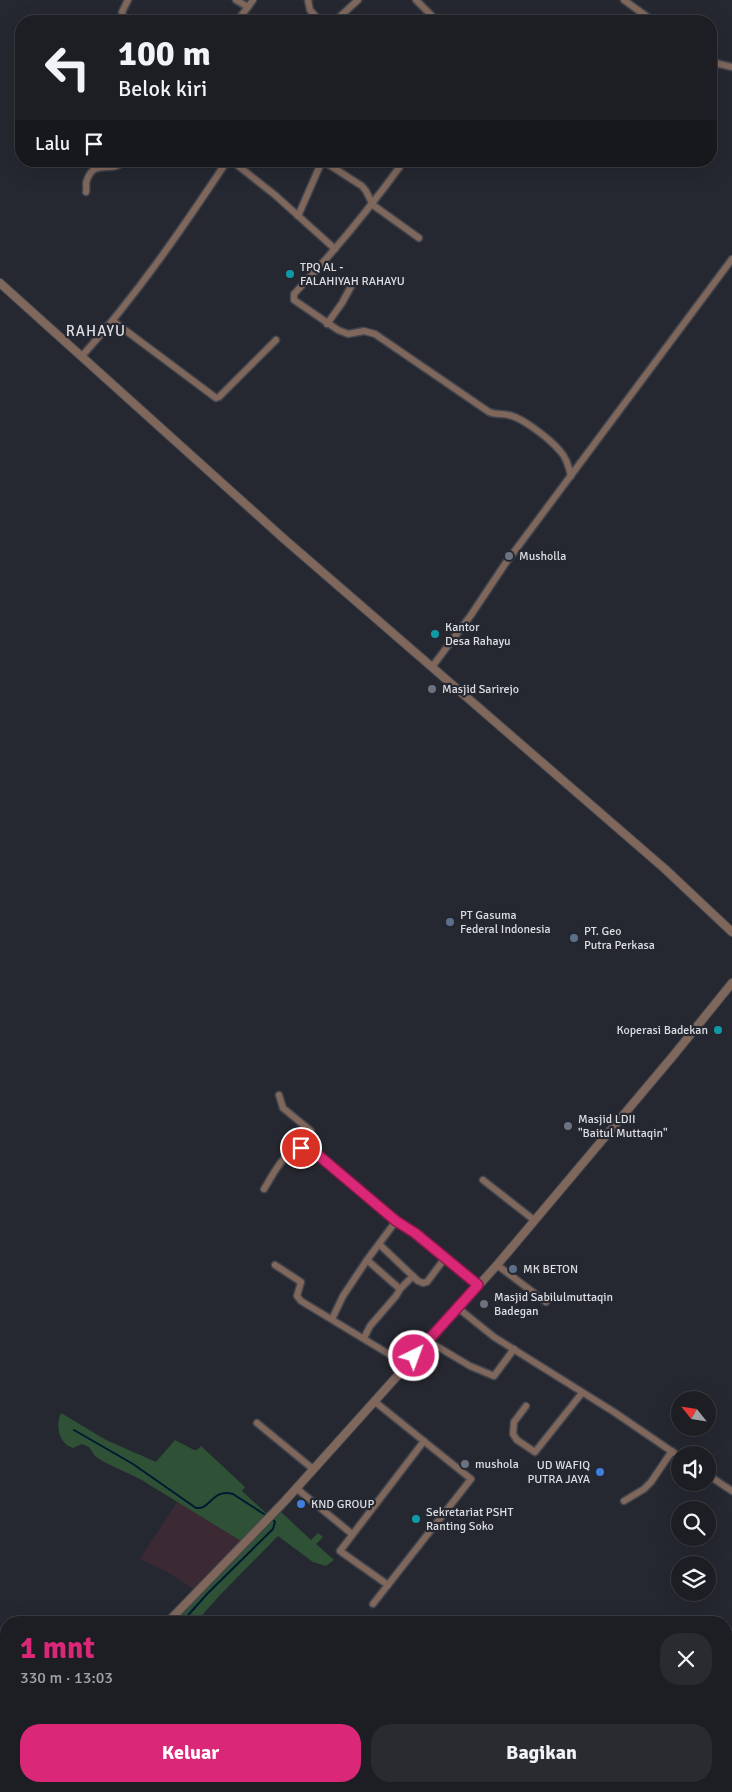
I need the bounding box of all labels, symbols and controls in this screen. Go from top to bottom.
text: 100 m [118,32,211,75]
icon: left [35,35,100,100]
text: Belok kiri [118,75,207,102]
icon: arrive [80,130,108,158]
text: Lalu [35,132,70,156]
place label: TPQ AL - FALAHIYAH RAHAYU [300,260,405,289]
marker: TPQ AL - FALAHIYAH RAHAYU [284,268,296,280]
district label: RAHAYU [66,322,126,340]
place label: Musholla [519,549,566,564]
marker: Musholla [503,550,515,562]
place label: Kantor Desa Rahayu [445,620,511,649]
marker: Kantor Desa Rahayu [429,628,441,640]
place label: Masjid Sarirejo [442,682,519,697]
marker: Masjid Sarirejo [426,683,438,695]
place label: PT Gasuma Federal Indonesia [460,908,551,937]
marker: PT Gasuma Federal Indonesia [444,916,456,928]
place label: PT. Geo Putra Perkasa [584,924,655,953]
marker: PT. Geo Putra Perkasa [568,932,580,944]
place label: Koperasi Badekan [617,1023,708,1038]
marker: Koperasi Badekan [712,1024,724,1036]
place label: Masjid LDII "Baitul Muttaqin" [578,1112,668,1141]
marker: Masjid LDII "Baitul Muttaqin" [562,1120,574,1132]
pin [280,1127,322,1169]
icon: arrive [287,1134,315,1162]
place label: MK BETON [523,1262,578,1277]
marker: MK BETON [507,1263,519,1275]
place label: Masjid Sabilulmuttaqin Badegan [494,1290,613,1319]
marker: Masjid Sabilulmuttaqin Badegan [478,1298,490,1310]
position arrow [387,1329,439,1381]
north arrow [671,1391,716,1436]
map controls [671,1391,716,1601]
button: sound [671,1446,716,1491]
place label: mushola [475,1457,519,1472]
marker: mushola [459,1458,471,1470]
place label: UD WAFIQ PUTRA JAYA [527,1458,591,1487]
marker: UD WAFIQ PUTRA JAYA [594,1466,606,1478]
place label: KND GROUP [311,1497,374,1512]
marker: KND GROUP [295,1498,307,1510]
button: search [671,1501,716,1546]
place label: Sekretariat PSHT Ranting Soko [426,1505,513,1534]
marker: Sekretariat PSHT Ranting Soko [410,1513,422,1525]
button: layers [671,1556,716,1601]
text: 1 mnt [20,1630,95,1667]
button: close [660,1633,712,1685]
text: 330 m · 13:03 [20,1668,113,1688]
button: Keluar [20,1724,361,1782]
button: Bagikan [371,1724,712,1782]

